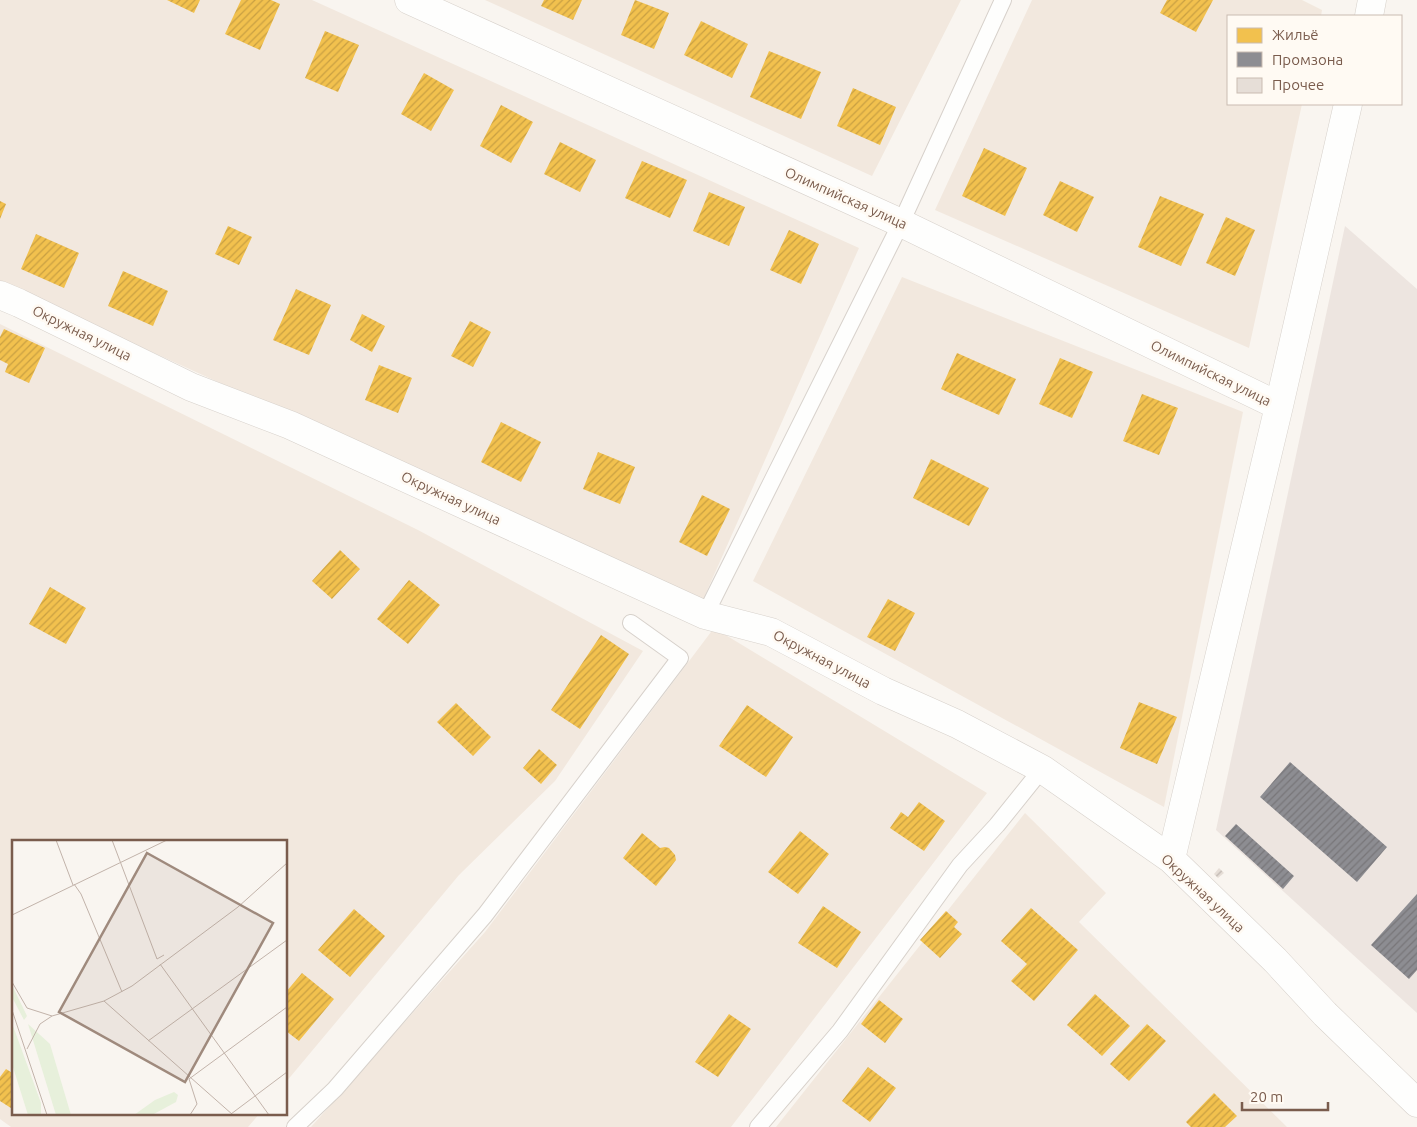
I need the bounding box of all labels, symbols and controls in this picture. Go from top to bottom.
legend [1227,15,1402,105]
text: Жильё [1272,26,1319,43]
text: Промзона [1272,51,1343,68]
text: Прочее [1272,76,1324,93]
street label: Олимпийская улица [783,164,909,232]
street label: Окружная улица [30,302,134,364]
street label: Олимпийская улица [1148,337,1274,409]
street label: Окружная улица [399,468,503,528]
street label: Окружная улица [771,627,873,691]
inset map [12,840,288,1114]
street label: Окружная улица [1158,850,1248,936]
scale bar [1242,1080,1328,1112]
text: 20 m [1250,1088,1283,1105]

